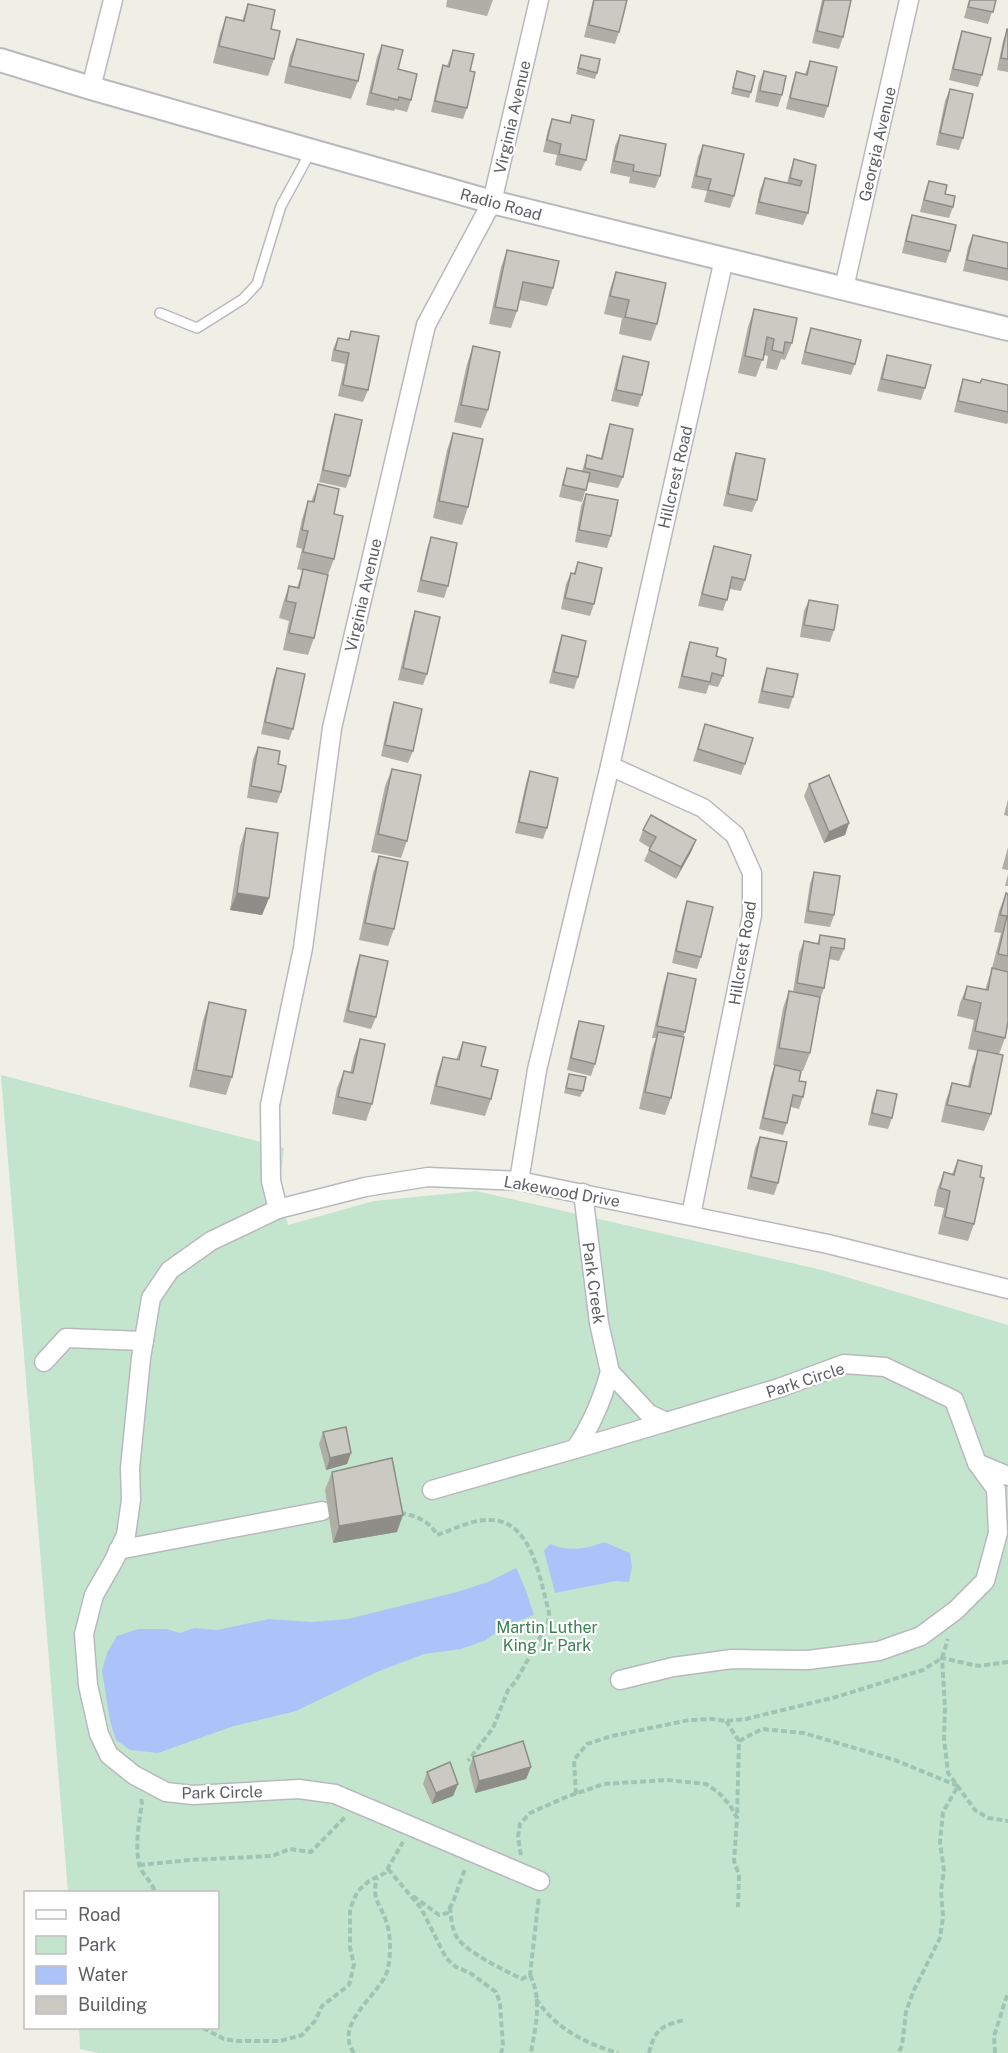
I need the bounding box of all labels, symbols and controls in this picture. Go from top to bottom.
street label: Virginia Avenue [490,59,535,176]
street label: Georgia Avenue [855,85,900,203]
street label: Radio Road [458,184,544,225]
street label: Hillcrest Road [654,424,697,530]
street label: Virginia Avenue [341,537,386,654]
street label: Hillcrest Road [725,900,760,1006]
street label: Lakewood Drive [502,1172,621,1211]
street label: Park Creek [578,1241,609,1325]
street label: Park Circle [764,1359,847,1402]
park label: Martin Luther King Jr Park [496,1618,598,1655]
street label: Park Circle [181,1782,263,1803]
legend [24,1891,219,2029]
text: Road [78,1904,121,1925]
text: Park [78,1934,116,1955]
text: Water [78,1964,128,1985]
text: Building [78,1994,147,2015]

